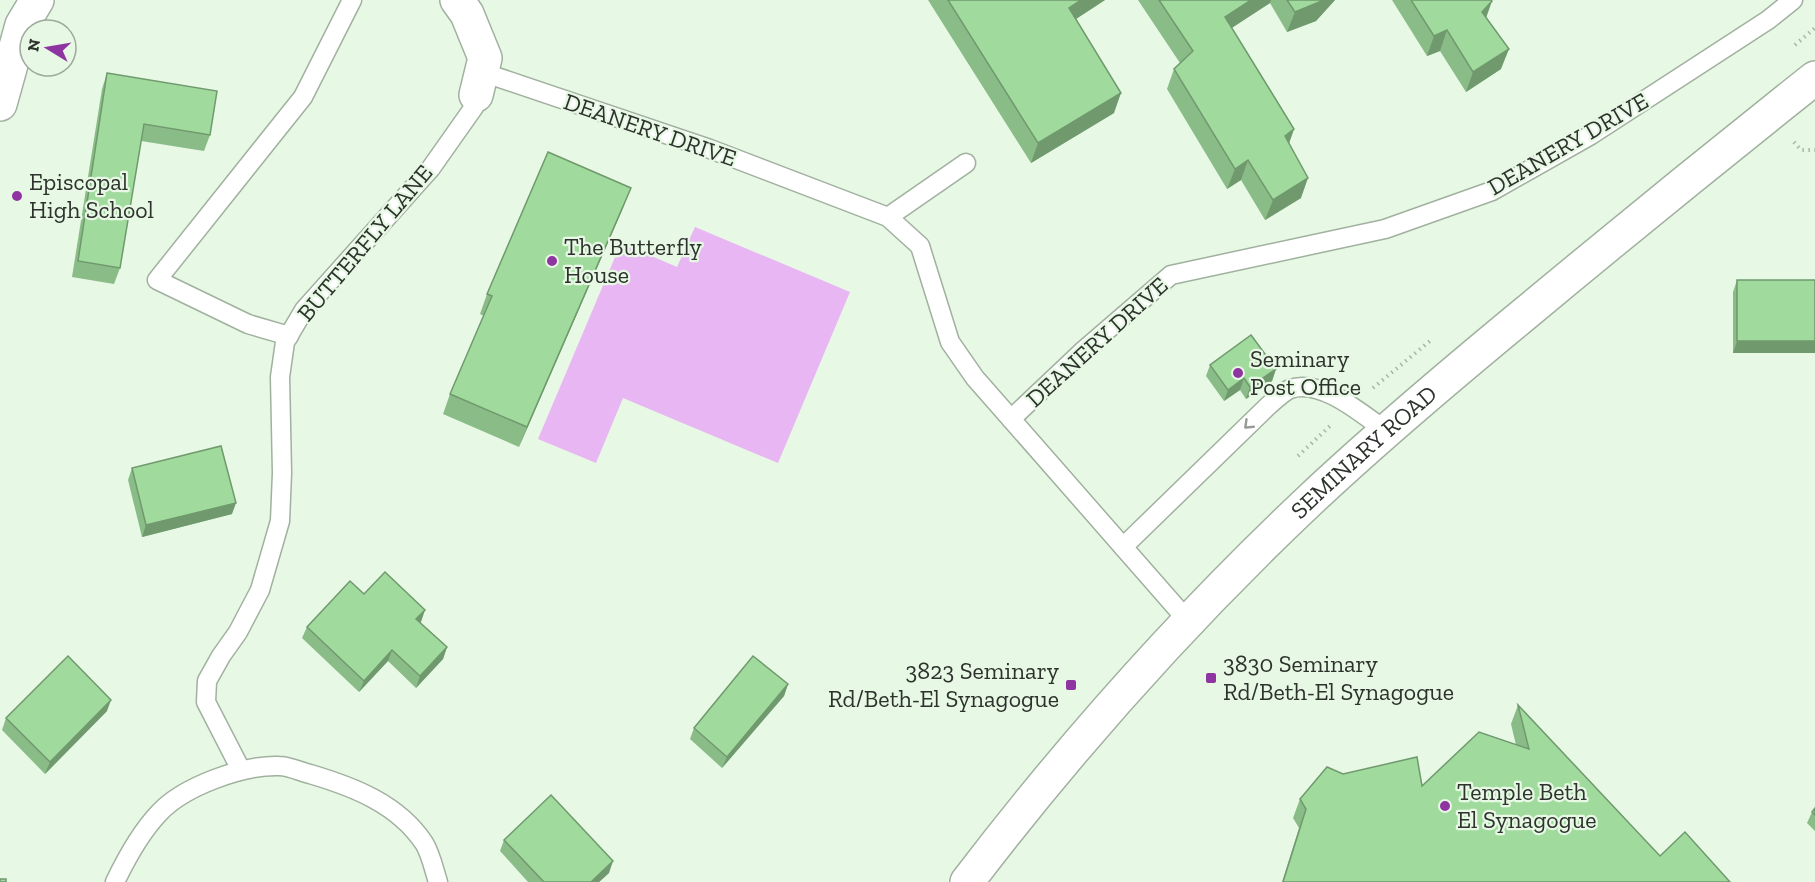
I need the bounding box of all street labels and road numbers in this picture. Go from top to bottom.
street label: DEANERY DRIVE [560,86,740,173]
street label: DEANERY DRIVE [1482,86,1653,201]
street label: BUTTERFLY LANE [291,159,439,327]
street label: DEANERY DRIVE [1020,270,1173,413]
street label: SEMINARY ROAD [1284,379,1442,525]

